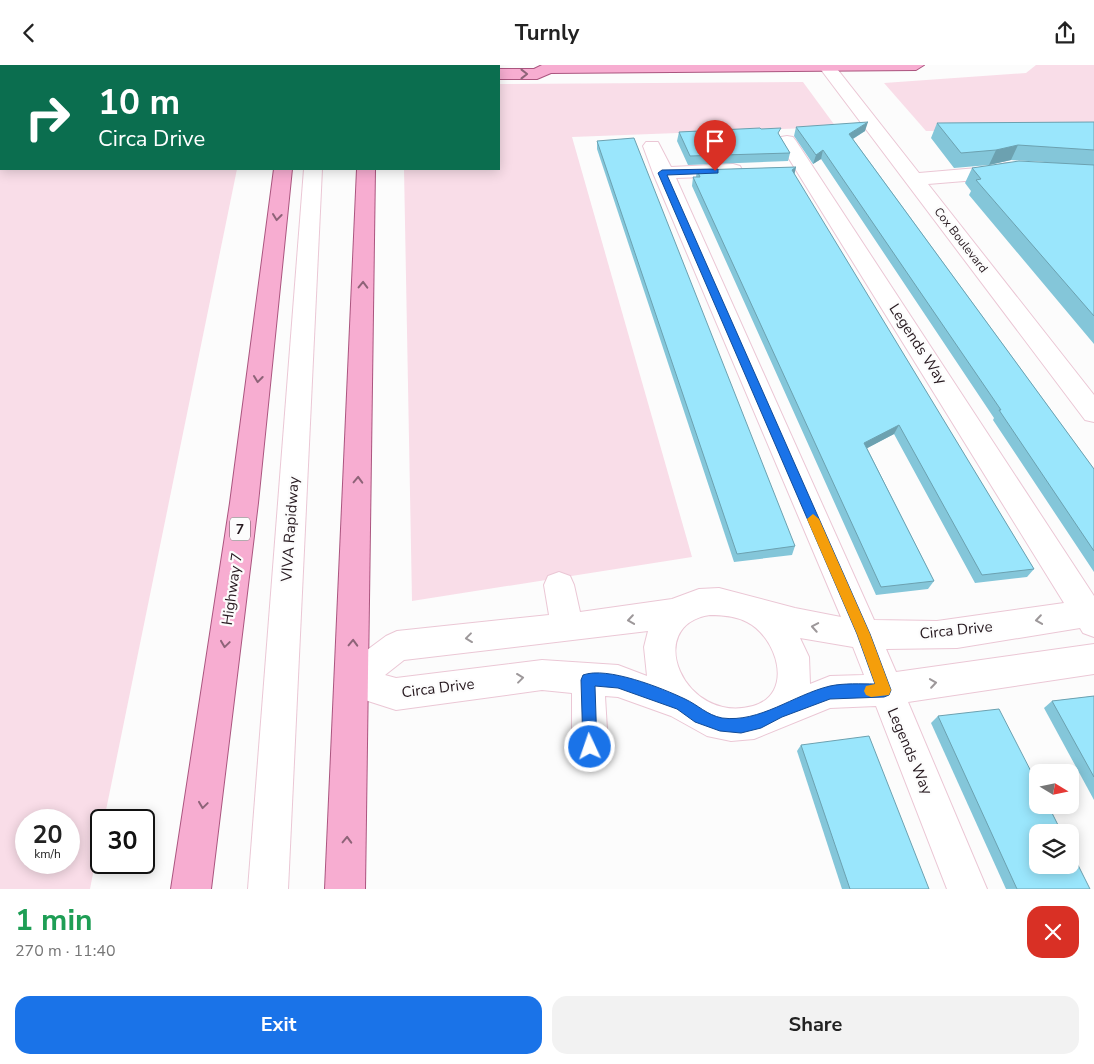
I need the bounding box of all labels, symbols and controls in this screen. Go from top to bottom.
text: Turnly [515,18,579,48]
icon: back [15,19,43,47]
icon: share [1051,19,1079,47]
one-way arrow [520,69,528,79]
text: 10 m [98,79,180,126]
icon: right [15,85,80,150]
pin [694,120,736,171]
text: Circa Drive [98,124,205,154]
icon: arrive [701,127,729,155]
street label: Cox Boulevard [931,204,991,276]
one-way arrow [272,213,283,221]
one-way arrow [358,281,368,289]
street label: Legends Way [884,300,952,388]
one-way arrow [253,375,264,383]
street label: VIVA Rapidway [276,475,304,583]
one-way arrow [352,476,363,484]
road number: 7 [230,517,250,541]
street label: Highway 7 [217,551,247,627]
one-way arrow [626,614,635,624]
one-way arrow [1034,614,1042,625]
street label: Circa Drive [919,616,993,644]
one-way arrow [811,623,820,633]
one-way arrow [465,632,473,642]
one-way arrow [348,639,358,646]
one-way arrow [220,640,231,648]
one-way arrow [516,673,524,684]
street label: Circa Drive [400,674,476,702]
one-way arrow [929,678,937,689]
street label: Legends Way [883,705,937,798]
position arrow [563,720,615,772]
north arrow [1029,764,1079,814]
map controls [1029,764,1079,874]
one-way arrow [198,801,209,809]
speed limit sign: 30 [90,809,155,874]
text: 20 [32,818,63,852]
button: layers [1029,824,1079,874]
one-way arrow [342,836,352,844]
text: km/h [34,846,61,862]
text: 1 min [15,900,93,941]
button: close [1027,906,1079,958]
text: 270 m · 11:40 [15,940,116,962]
button: Exit [15,996,542,1054]
button: Share [552,996,1079,1054]

